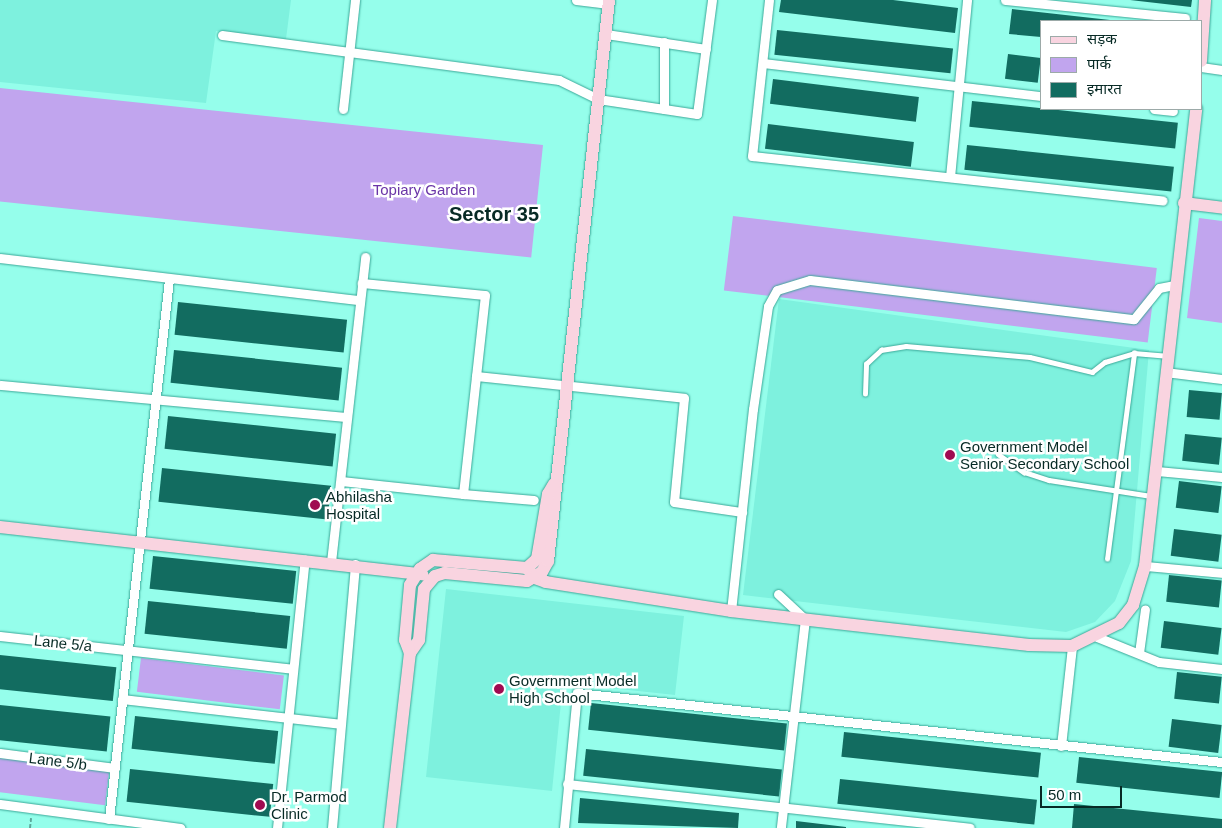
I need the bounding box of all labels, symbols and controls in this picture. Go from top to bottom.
legend [1040,20,1202,110]
text: सड़क [1087,30,1117,47]
text: पार्क [1087,55,1111,72]
text: इमारत [1087,80,1122,97]
park label: Topiary Garden [373,181,475,199]
district label: Sector 35 [449,202,539,226]
place label: Government Model Senior Secondary School [960,437,1129,472]
marker: Government Model Senior Secondary School [944,449,956,461]
place label: Abhilasha Hospital [326,487,392,522]
marker: Abhilasha Hospital [308,498,322,512]
street label: Lane 5/a [33,631,93,655]
place label: Government Model High School [509,671,637,706]
marker: Government Model High School [493,683,505,695]
street label: Lane 5/b [28,749,88,773]
scale bar [1042,776,1124,808]
text: 50 m [1048,786,1081,803]
place label: Dr. Parmod Clinic [271,787,347,822]
marker: Dr. Parmod Clinic [253,798,267,812]

